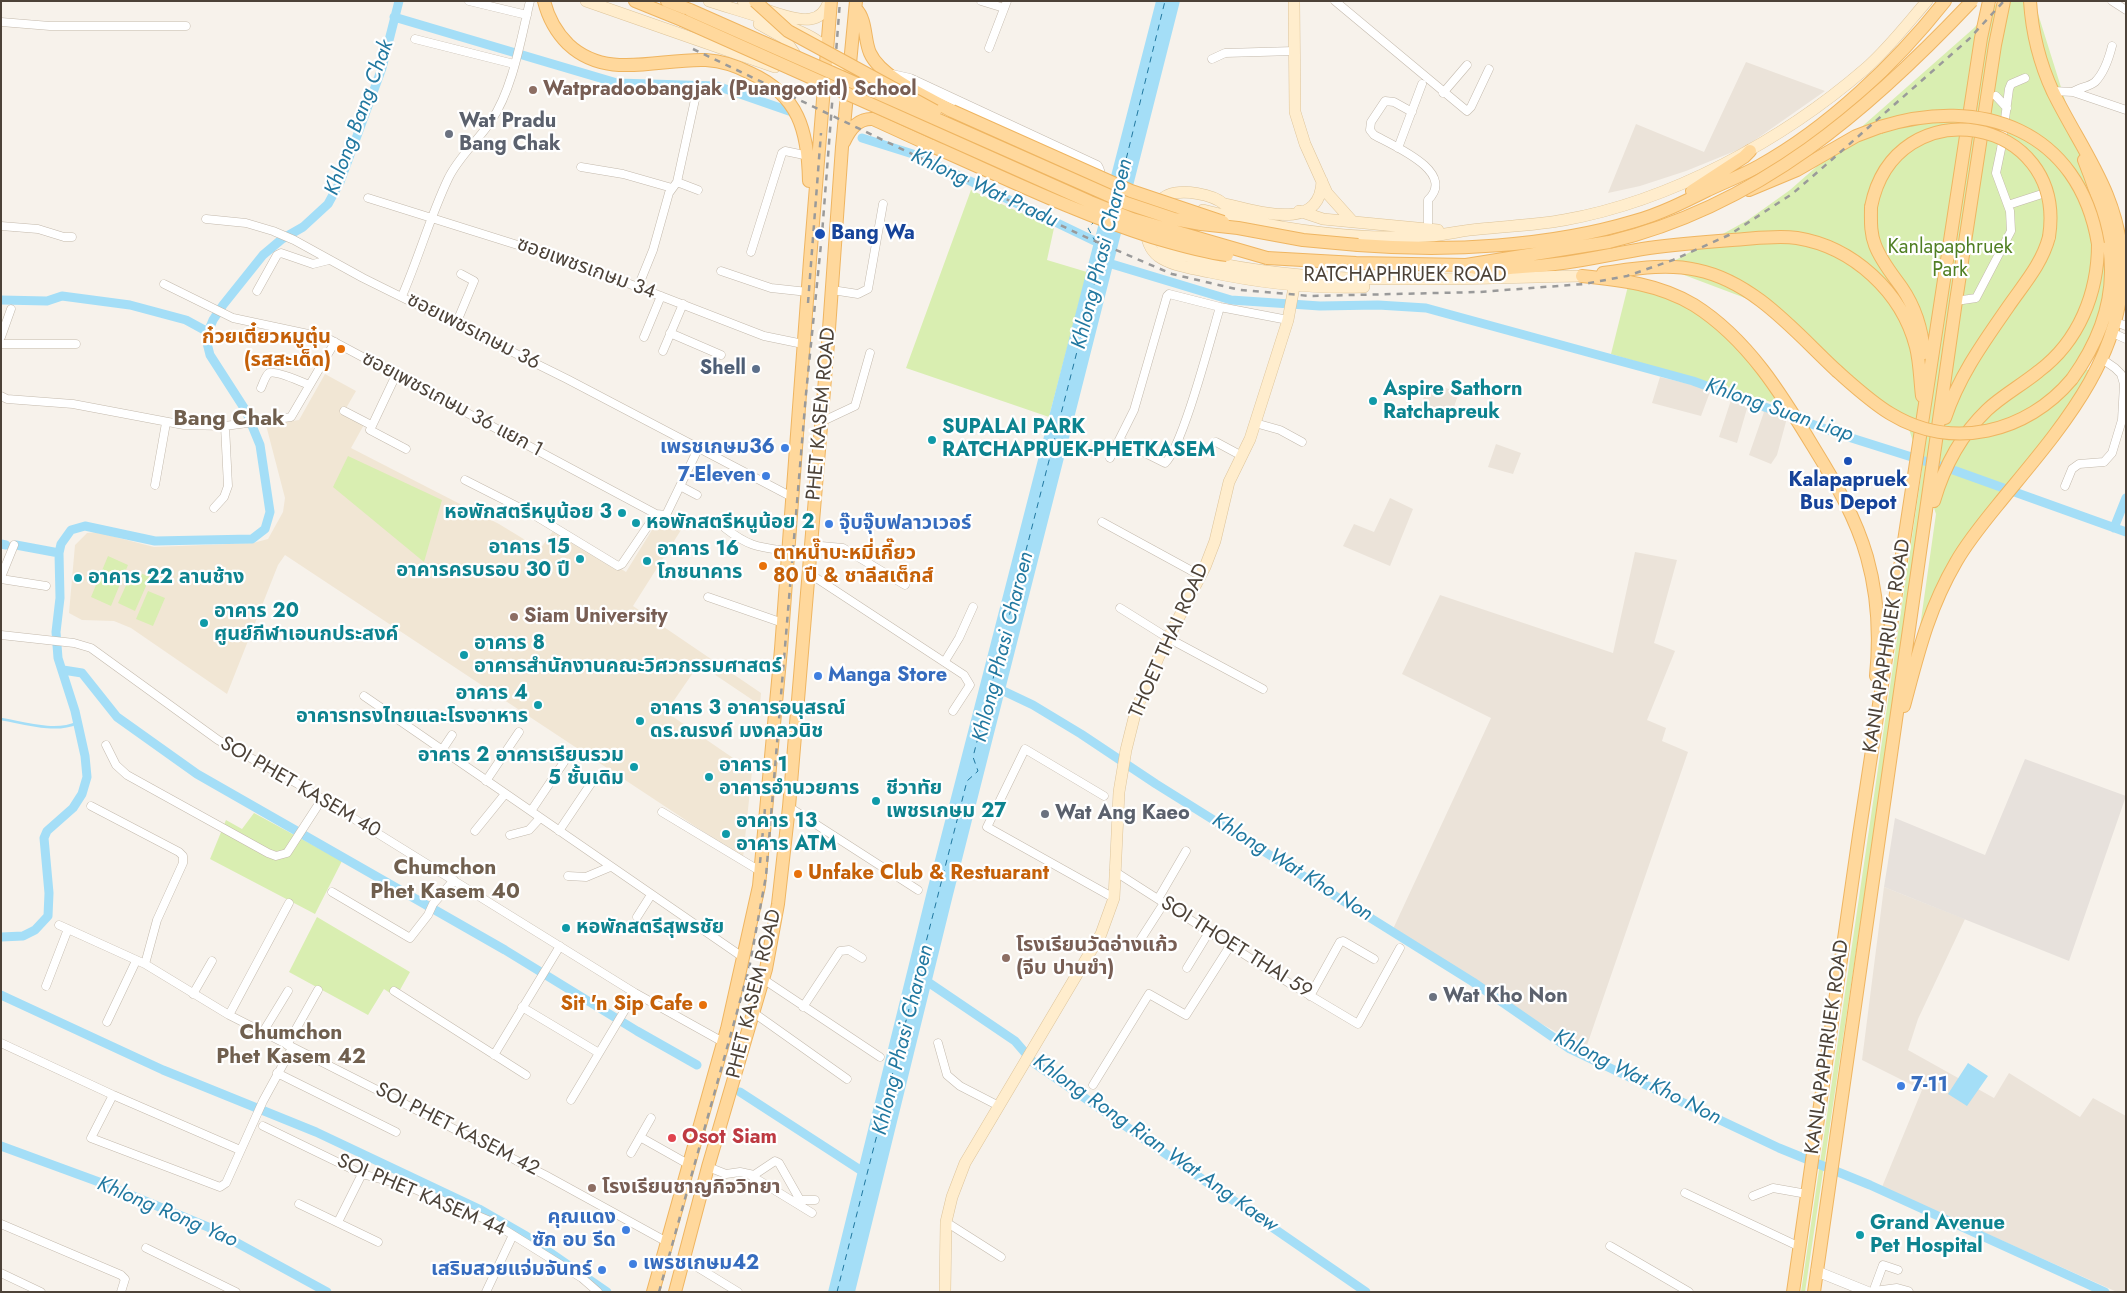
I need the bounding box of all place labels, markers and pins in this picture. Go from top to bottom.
place label: Watpradoobangjak (Puangootid) School [543,78,917,102]
marker: Watpradoobangjak (Puangootid) School [527,84,539,96]
place label: Wat Pradu Bang Chak [459,110,560,157]
marker: Wat Pradu Bang Chak [443,128,455,140]
place label: Bang Wa [831,222,915,246]
marker: Bang Wa [813,227,827,241]
place label: ก๋วยเตี๋ยวหมูตุ๋น (รสสะเด็ด) [202,326,331,373]
marker: ก๋วยเตี๋ยวหมูตุ๋น (รสสะเด็ด) [335,343,347,355]
place label: Shell [700,357,746,381]
marker: Shell [750,363,762,375]
place label: Aspire Sathorn Ratchapreuk [1383,378,1523,425]
marker: Aspire Sathorn Ratchapreuk [1367,395,1379,407]
place label: SUPALAI PARK RATCHAPRUEK-PHETKASEM [942,416,1215,463]
marker: SUPALAI PARK RATCHAPRUEK-PHETKASEM [926,434,938,446]
place label: เพรชเกษม36 [660,436,775,460]
marker: เพรชเกษม36 [779,442,791,454]
marker: Kalapapruek Bus Depot [1842,455,1854,467]
place label: 7-Eleven [678,464,756,488]
place label: Kalapapruek Bus Depot [1788,469,1908,516]
marker: 7-Eleven [760,470,772,482]
place label: หอพักสตรีหนูน้อย 3 [444,501,612,525]
marker: หอพักสตรีหนูน้อย 3 [616,507,628,519]
place label: หอพักสตรีหนูน้อย 2 [646,511,814,535]
place label: จุ๊บจุ๊บฟลาวเวอร์ [839,512,971,536]
marker: หอพักสตรีหนูน้อย 2 [630,517,642,529]
marker: จุ๊บจุ๊บฟลาวเวอร์ [823,518,835,530]
place label: อาคาร 15 อาคารครบรอบ 30 ปี [396,536,570,583]
place label: อาคาร 16 โภชนาคาร [657,538,742,585]
place label: ตาหน๊ำบะหมี่เกี๊ยว 80 ปี & ชาลีสเต็กส์ [773,542,933,589]
marker: อาคาร 15 อาคารครบรอบ 30 ปี [574,553,586,565]
marker: อาคาร 16 โภชนาคาร [641,555,653,567]
marker: ตาหน๊ำบะหมี่เกี๊ยว 80 ปี & ชาลีสเต็กส์ [757,560,769,572]
place label: อาคาร 22 ลานช้าง [88,566,244,590]
marker: อาคาร 22 ลานช้าง [72,572,84,584]
place label: อาคาร 20 ศูนย์กีฬาเอนกประสงค์ [214,600,398,647]
place label: Siam University [524,605,668,629]
marker: Siam University [508,611,520,623]
marker: อาคาร 20 ศูนย์กีฬาเอนกประสงค์ [198,617,210,629]
place label: อาคาร 8 อาคารสำนักงานคณะวิศวกรรมศาสตร์ [474,632,782,679]
marker: อาคาร 8 อาคารสำนักงานคณะวิศวกรรมศาสตร์ [458,649,470,661]
place label: Manga Store [828,664,947,688]
marker: Manga Store [812,670,824,682]
place label: อาคาร 4 อาคารทรงไทยและโรงอาหาร [296,682,528,729]
place label: อาคาร 3 อาคารอนุสรณ์ ดร.ณรงค์ มงคลวนิช [650,697,845,744]
marker: อาคาร 4 อาคารทรงไทยและโรงอาหาร [532,699,544,711]
marker: อาคาร 3 อาคารอนุสรณ์ ดร.ณรงค์ มงคลวนิช [634,715,646,727]
place label: อาคาร 2 อาคารเรียนรวม 5 ชั้นเดิม [418,744,624,791]
place label: อาคาร 1 อาคารอำนวยการ [719,754,859,801]
marker: อาคาร 2 อาคารเรียนรวม 5 ชั้นเดิม [628,761,640,773]
marker: อาคาร 1 อาคารอำนวยการ [703,771,715,783]
place label: ชีวาทัย เพชรเกษม 27 [886,777,1006,824]
marker: ชีวาทัย เพชรเกษม 27 [870,795,882,807]
place label: Wat Ang Kaeo [1055,802,1190,826]
marker: Wat Ang Kaeo [1039,808,1051,820]
place label: อาคาร 13 อาคาร ATM [736,810,837,857]
marker: อาคาร 13 อาคาร ATM [720,828,732,840]
place label: Unfake Club & Restuarant [808,862,1049,886]
marker: Unfake Club & Restuarant [792,868,804,880]
place label: หอพักสตรีสุพรชัย [576,916,724,940]
marker: หอพักสตรีสุพรชัย [560,922,572,934]
place label: โรงเรียนวัดอ่างแก้ว (จีบ ปานขำ) [1016,934,1178,981]
marker: โรงเรียนวัดอ่างแก้ว (จีบ ปานขำ) [1000,952,1012,964]
place label: Wat Kho Non [1443,985,1568,1009]
marker: Wat Kho Non [1427,991,1439,1003]
place label: Sit 'n Sip Cafe [560,993,693,1017]
marker: Sit 'n Sip Cafe [697,999,709,1011]
place label: 7-11 [1911,1074,1948,1098]
marker: 7-11 [1895,1080,1907,1092]
place label: Osot Siam [682,1126,777,1150]
marker: Osot Siam [666,1132,678,1144]
place label: โรงเรียนชาญกิจวิทยา [602,1176,781,1200]
marker: โรงเรียนชาญกิจวิทยา [586,1182,598,1194]
place label: คุณแดง ซัก อบ รีด [532,1206,616,1253]
place label: Grand Avenue Pet Hospital [1870,1212,2005,1259]
marker: คุณแดง ซัก อบ รีด [620,1224,632,1236]
marker: Grand Avenue Pet Hospital [1854,1229,1866,1241]
place label: เพรชเกษม42 [643,1252,759,1276]
place label: เสริมสวยแจ่มจันทร์ [431,1258,592,1282]
marker: เพรชเกษม42 [627,1258,639,1270]
marker: เสริมสวยแจ่มจันทร์ [596,1264,608,1276]

